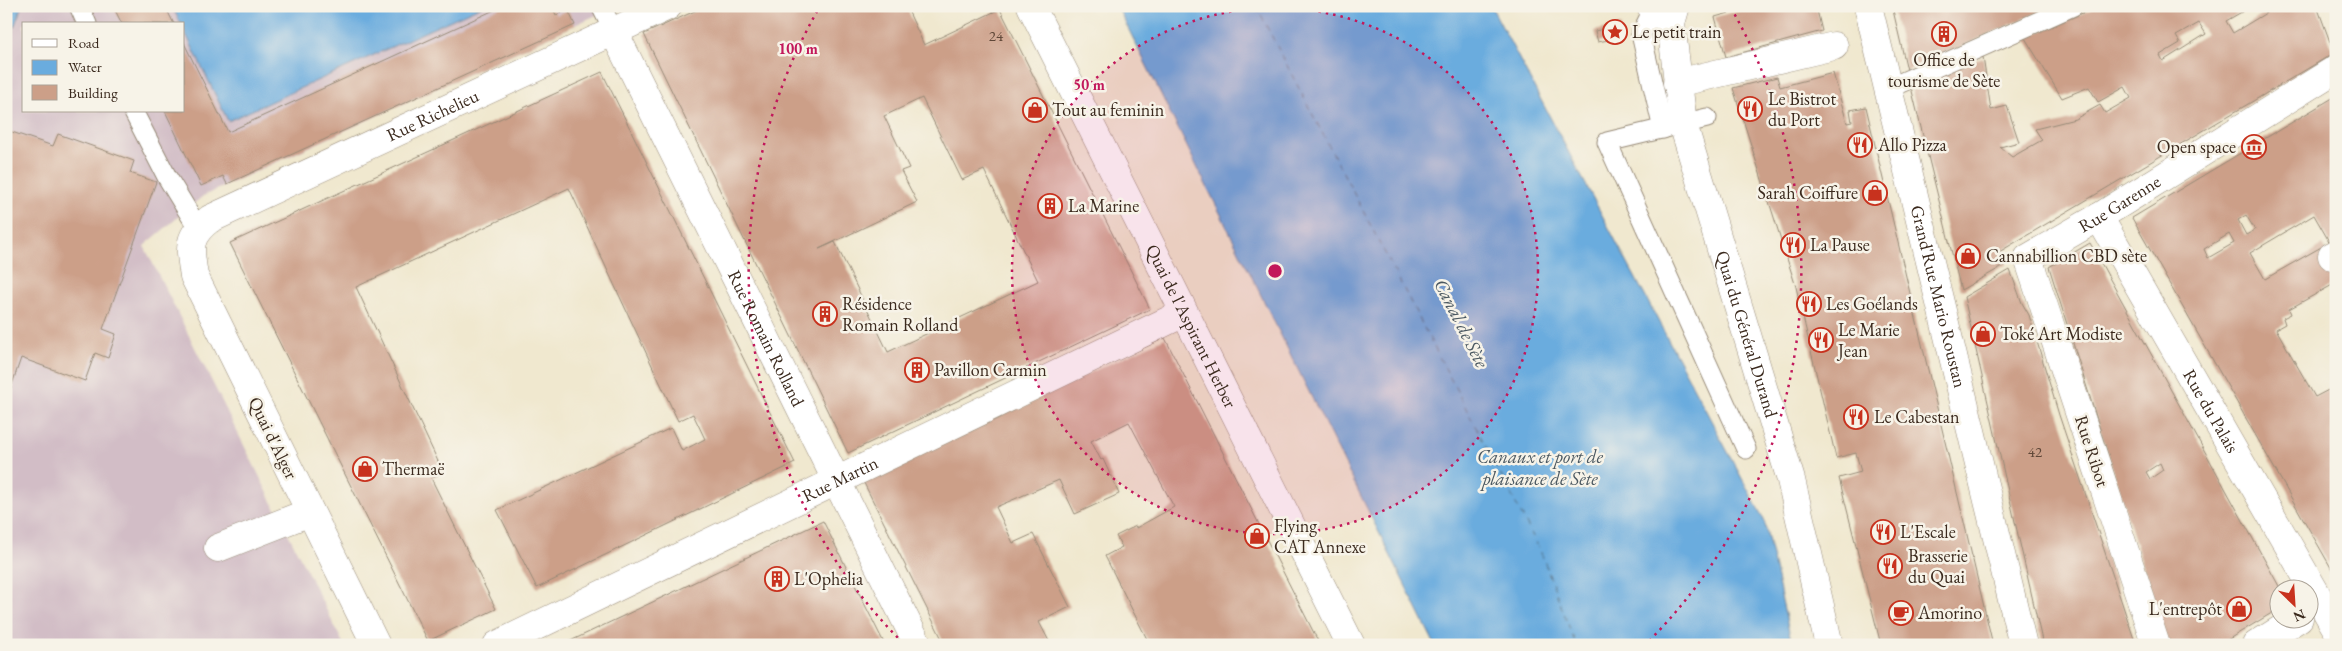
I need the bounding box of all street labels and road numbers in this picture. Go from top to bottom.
street label: Rue Richelieu [383,83,483,146]
street label: Rue Garenne [2074,169,2165,237]
street label: Grand'Rue Mario Roustan [1906,203,1972,391]
street label: Quai de l'Aspirant Herber [1141,240,1242,412]
street label: Quai du Général Durand [1711,248,1784,421]
street label: Rue Romain Rolland [723,266,810,411]
street label: Rue du Palais [2178,365,2245,457]
street label: Quai d'Alger [244,393,303,483]
street label: Rue Ribot [2070,412,2115,490]
street label: Rue Martin [798,450,882,507]

